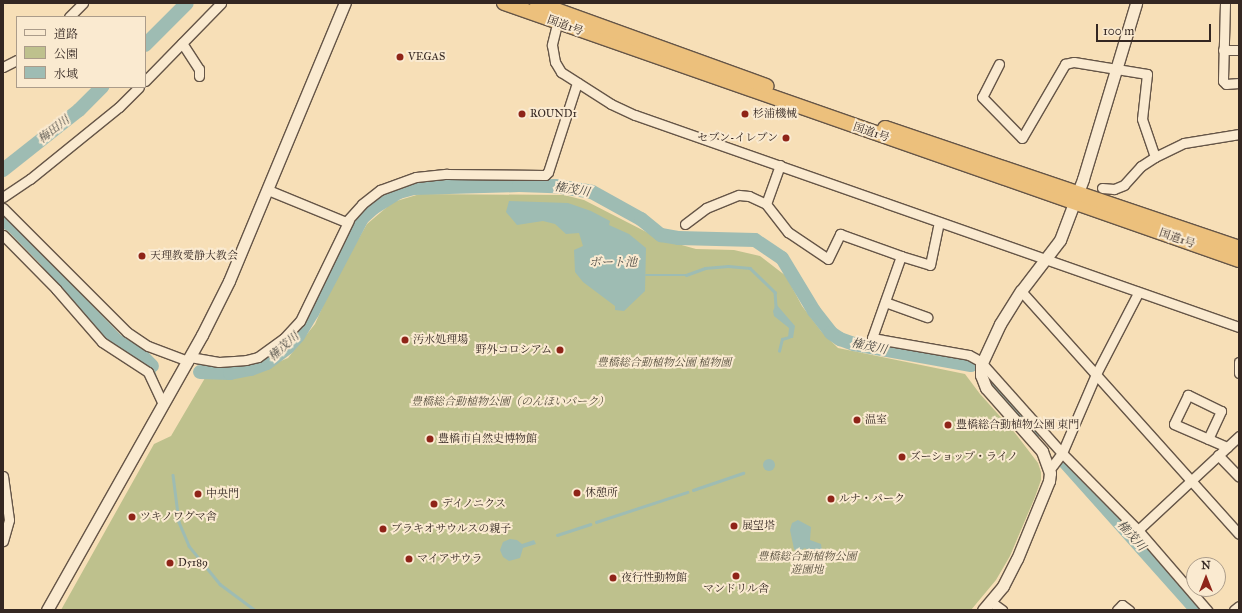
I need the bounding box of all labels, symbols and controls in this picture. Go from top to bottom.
street label: 国道1号 [545,13,585,39]
legend [16,16,146,88]
scale bar [1098,16,1213,42]
text: 100 m [1103,24,1134,38]
text: 道路 [54,27,78,41]
text: 公園 [54,47,78,61]
place label: VEGAS [408,50,445,64]
marker: VEGAS [395,52,405,62]
text: 水域 [54,67,78,81]
place label: ROUND1 [530,107,577,121]
place label: 杉浦機械 [753,107,797,121]
marker: ROUND1 [517,109,527,119]
marker: 杉浦機械 [740,109,750,119]
water label: 梅田川 [35,113,73,147]
street label: 国道1号 [851,121,891,145]
place label: セブン-イレブン [696,131,778,145]
marker: セブン-イレブン [781,133,791,143]
water label: 権茂川 [553,180,591,200]
street label: 国道1号 [1157,227,1197,251]
place label: 天理教愛静大教会 [150,249,238,263]
marker: 天理教愛静大教会 [137,251,147,261]
water label: ボート池 [589,256,637,270]
water label: 権茂川 [266,330,302,364]
place label: 汚水処理場 [413,333,468,347]
marker: 汚水処理場 [400,335,410,345]
water label: 権茂川 [850,336,888,358]
place label: 野外コロシアム [475,343,552,357]
marker: 野外コロシアム [555,345,565,355]
park label: 豊橋総合動植物公園 植物園 [597,356,731,370]
park label: 豊橋総合動植物公園（のんほいパーク） [411,395,609,409]
place label: 温室 [865,413,887,427]
marker: 温室 [852,415,862,425]
place label: 豊橋総合動植物公園 東門 [956,418,1079,432]
marker: 豊橋総合動植物公園 東門 [943,420,953,430]
place label: 豊橋市自然史博物館 [438,432,537,446]
marker: 豊橋市自然史博物館 [425,434,435,444]
place label: ズーショップ・ライノ [910,450,1019,464]
marker: ズーショップ・ライノ [897,452,907,462]
place label: 休憩所 [585,486,618,500]
place label: 中央門 [206,487,239,501]
marker: 休憩所 [572,488,582,498]
marker: 中央門 [193,489,203,499]
place label: ルナ・パーク [839,492,905,506]
marker: ルナ・パーク [826,494,836,504]
place label: デイノニクス [442,497,508,511]
marker: デイノニクス [429,499,439,509]
place label: ツキノワグマ舎 [140,510,217,524]
marker: ツキノワグマ舎 [127,512,137,522]
water label: 権茂川 [1114,518,1148,554]
place label: 展望塔 [742,519,775,533]
marker: 展望塔 [729,521,739,531]
place label: ブラキオサウルスの親子 [391,522,512,536]
marker: ブラキオサウルスの親子 [378,524,388,534]
park label: 豊橋総合動植物公園 遊園地 [758,551,856,577]
place label: マイアサウラ [417,552,483,566]
marker: マイアサウラ [404,554,414,564]
place label: D5189 [178,556,208,570]
north arrow [1186,557,1226,597]
marker: D5189 [165,558,175,568]
text: N [1201,559,1211,572]
place label: 夜行性動物館 [621,571,687,585]
marker: マンドリル舎 [731,571,741,581]
marker: 夜行性動物館 [608,573,618,583]
place label: マンドリル舎 [703,582,769,596]

